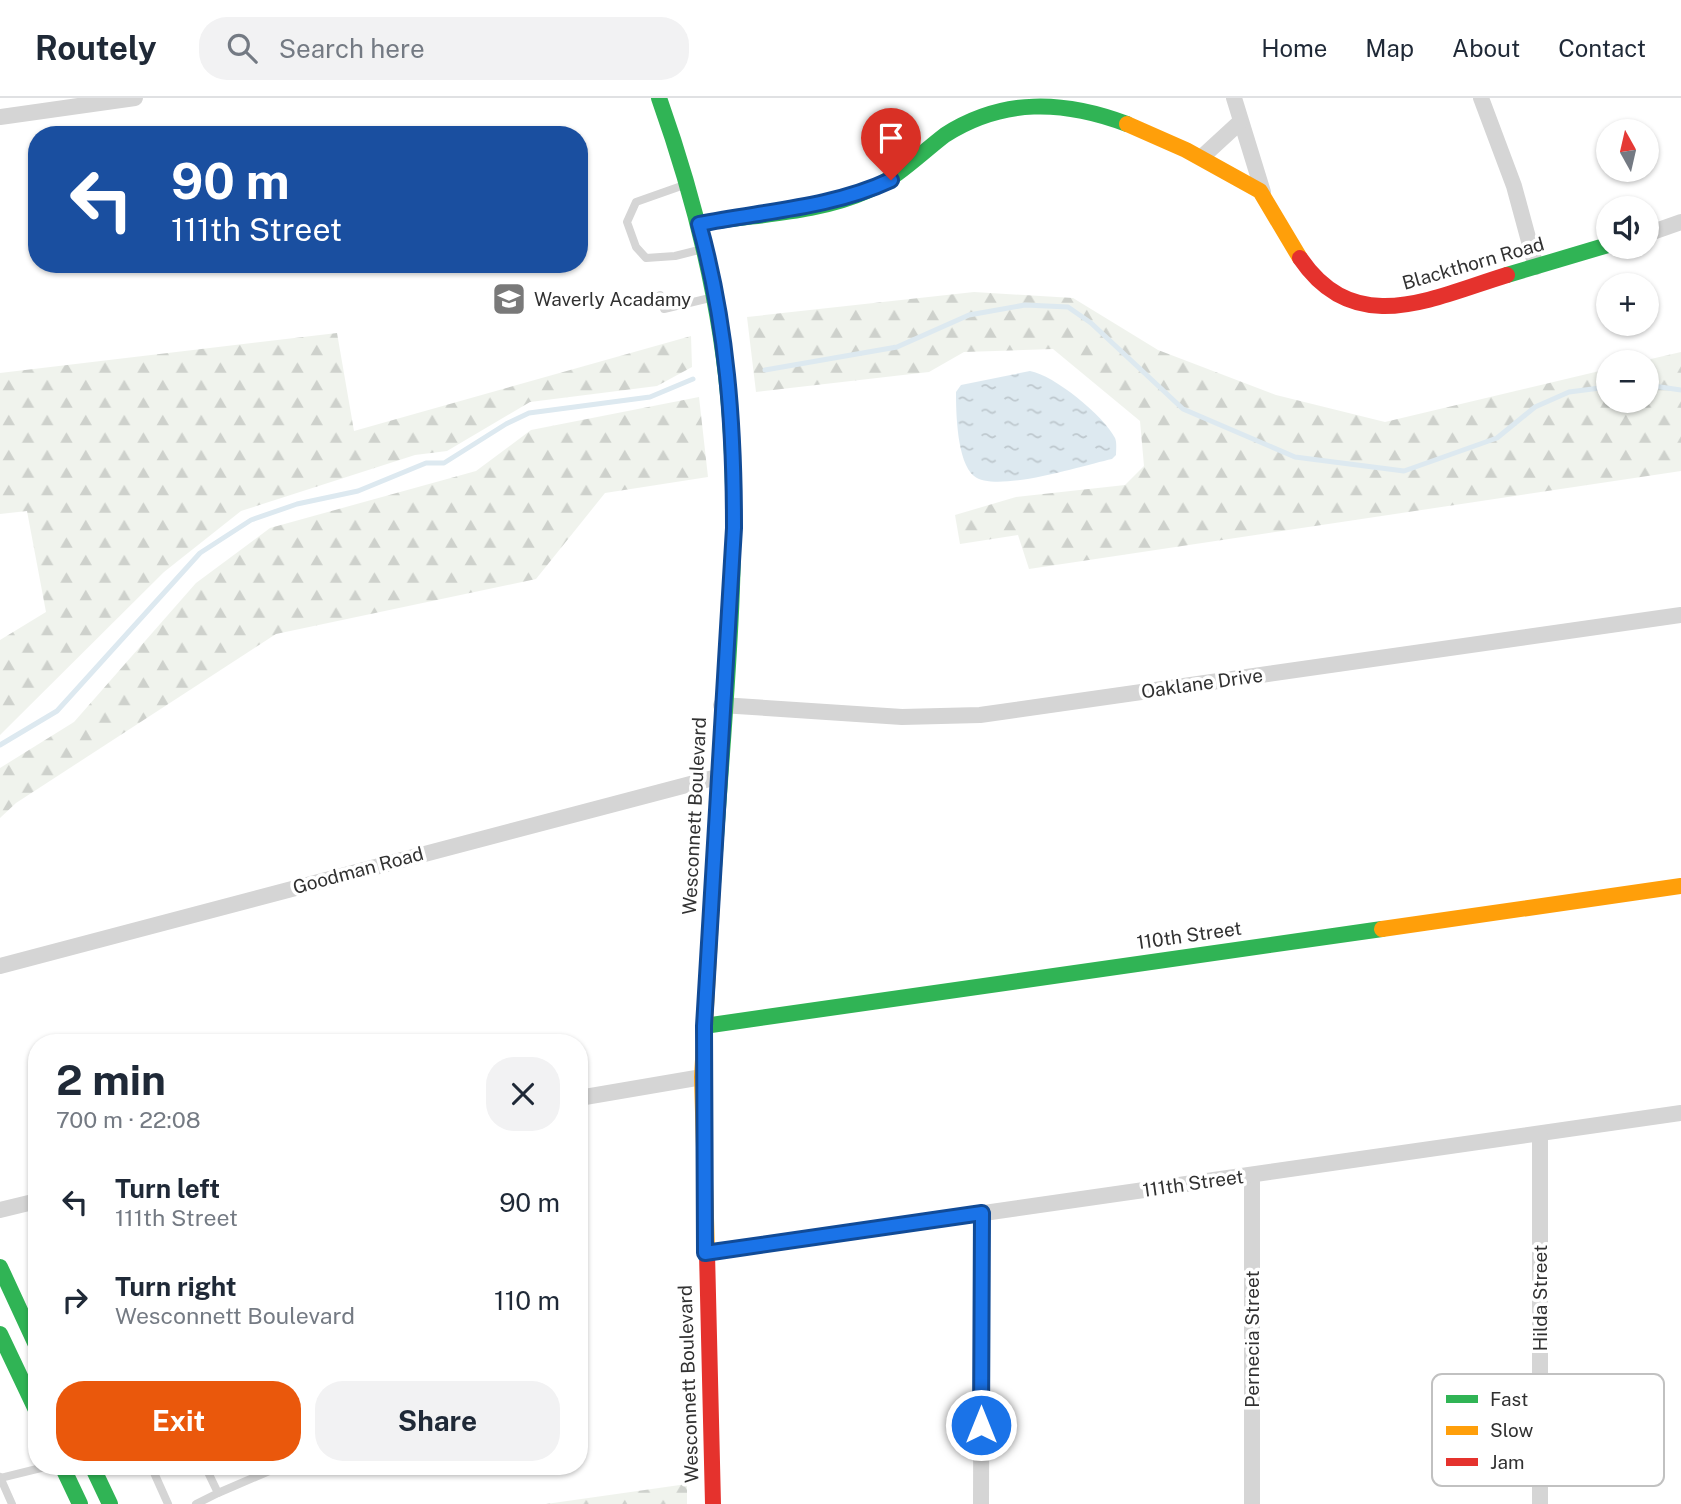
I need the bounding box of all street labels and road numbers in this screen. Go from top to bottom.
street label: Blackthorn Road [1400,232,1546,294]
street label: Oaklane Drive [1140,664,1264,702]
street label: Wesconnett Boulevard [678,716,710,916]
street label: Goodman Road [290,842,426,898]
street label: 110th Street [1135,917,1243,953]
street label: 111th Street [1141,1165,1245,1201]
street label: Hilda Street [1529,1245,1551,1351]
street label: Pernecia Street [1241,1270,1263,1408]
street label: Wesconnett Boulevard [674,1285,702,1483]

